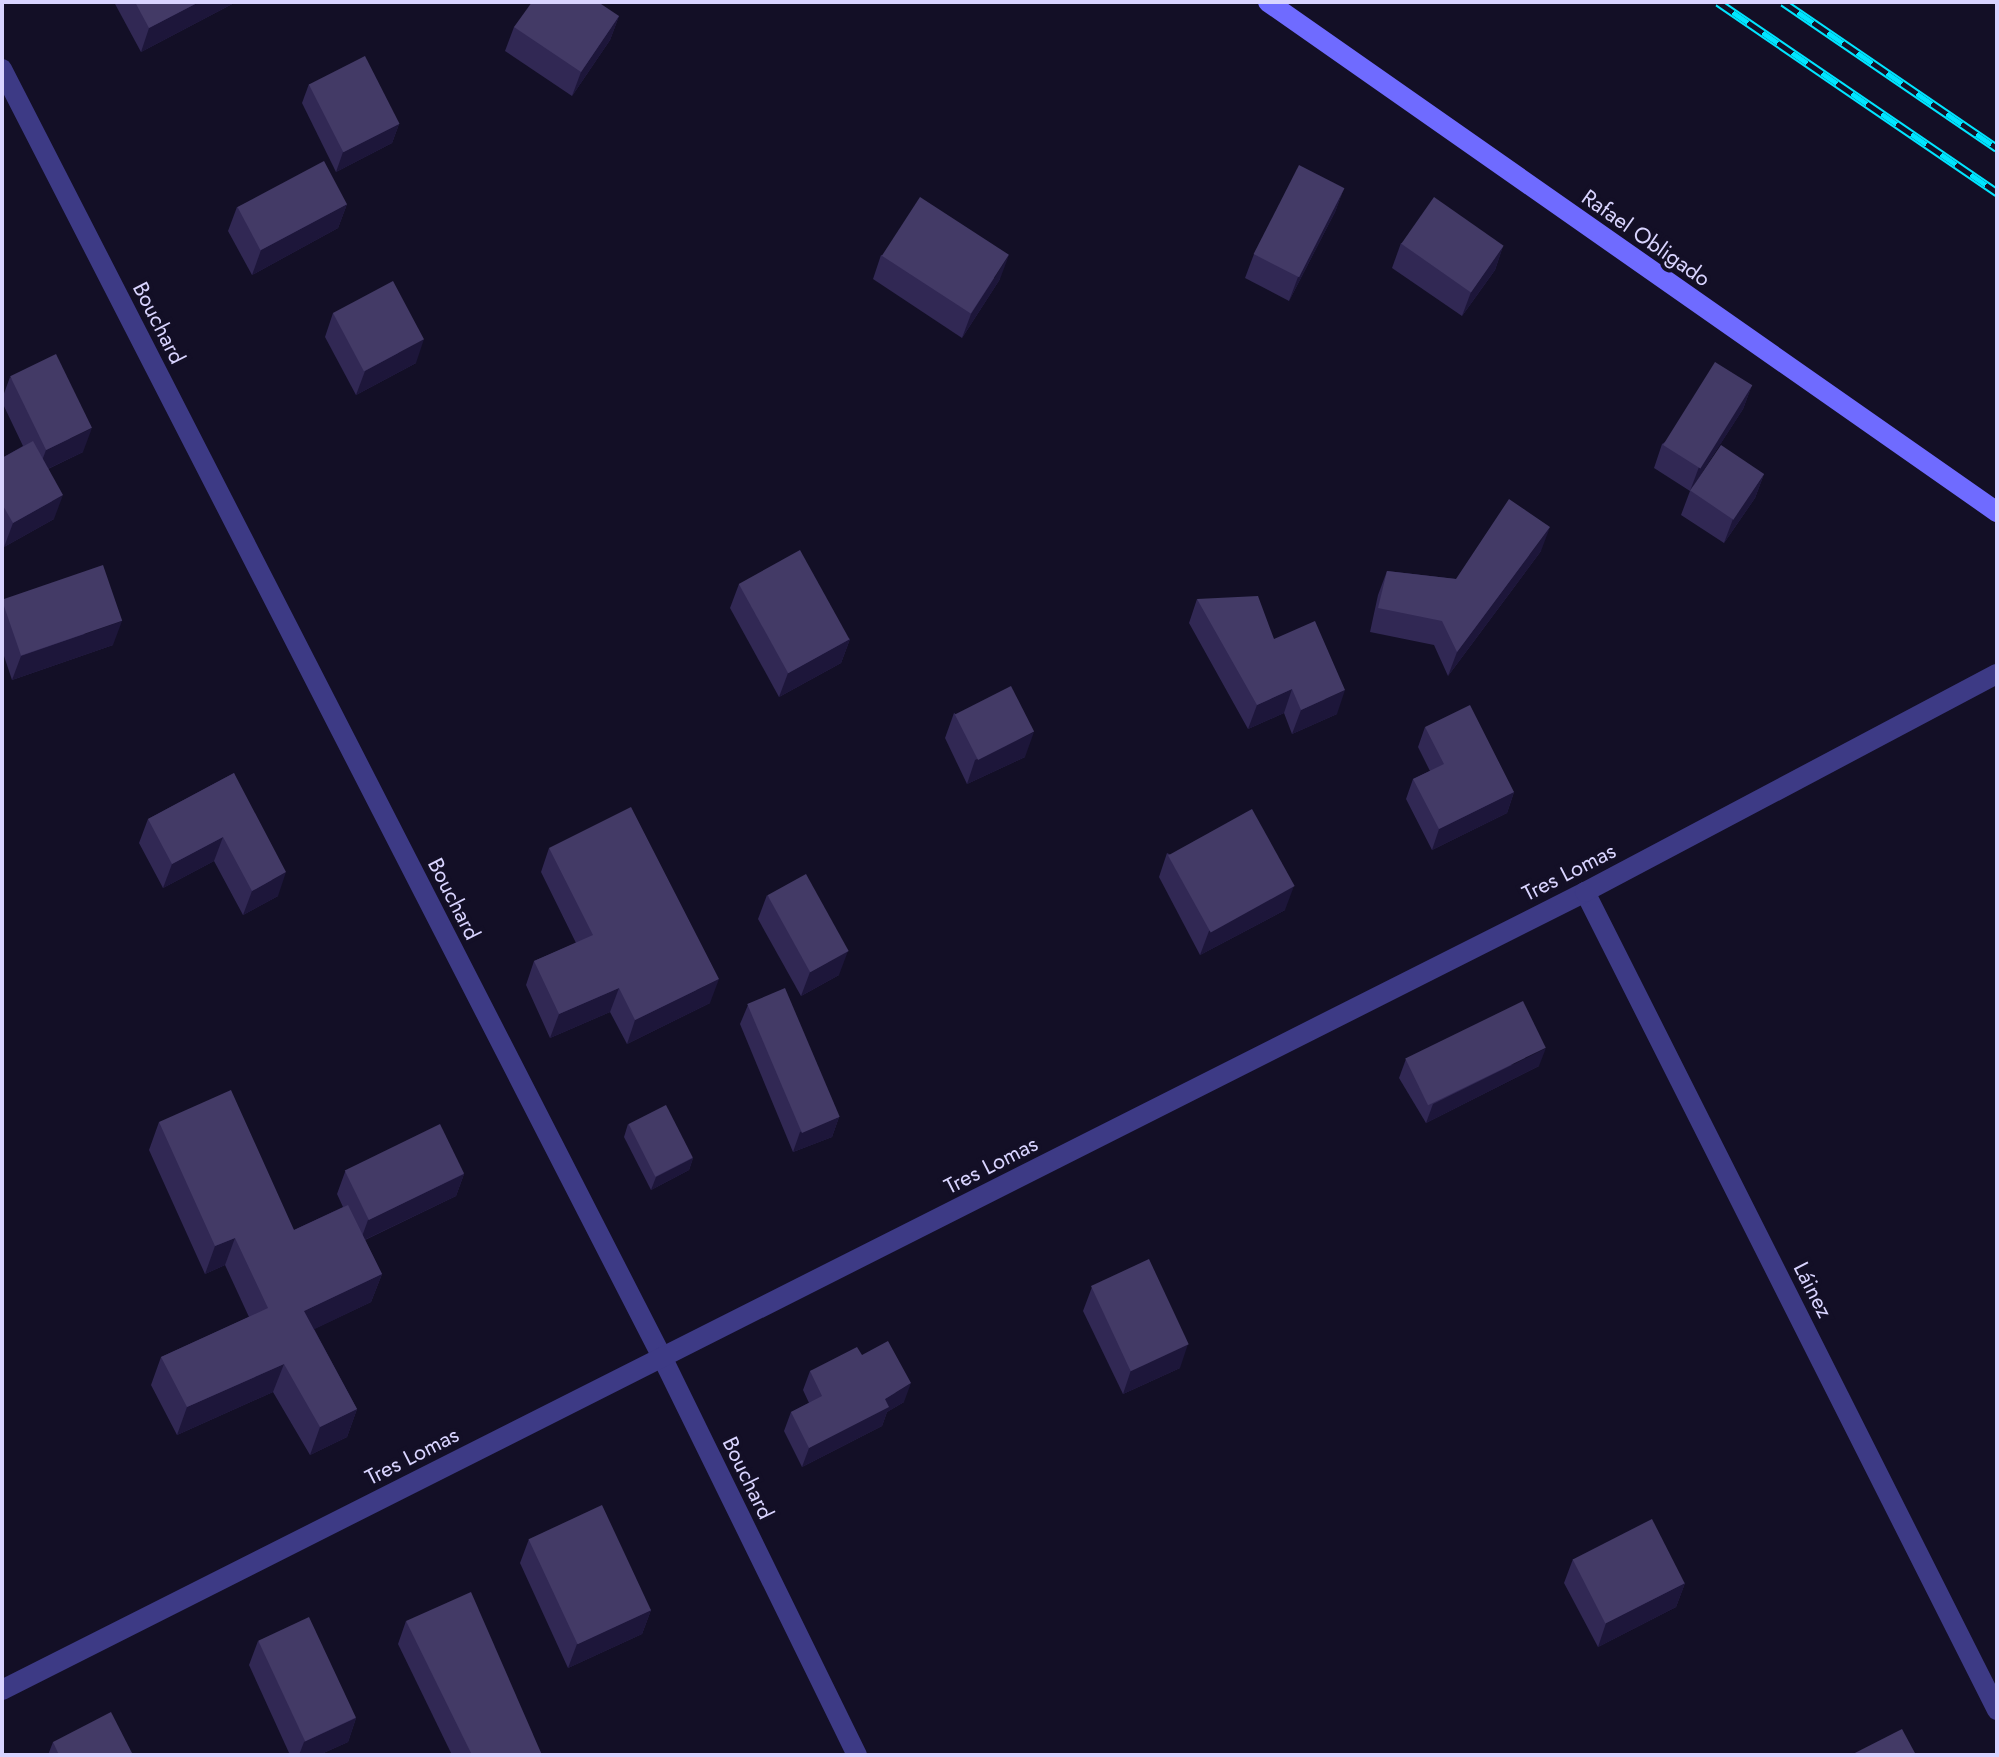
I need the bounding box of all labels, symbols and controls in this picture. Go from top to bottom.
street label: Rafael Obligado [1577,184,1715,292]
street label: Bouchard [127,278,191,368]
street label: Tres Lomas [1518,837,1620,907]
street label: Bouchard [422,854,486,944]
street label: Tres Lomas [940,1130,1042,1200]
street label: Láinez [1788,1258,1838,1322]
street label: Tres Lomas [361,1421,463,1491]
street label: Bouchard [717,1432,779,1524]

